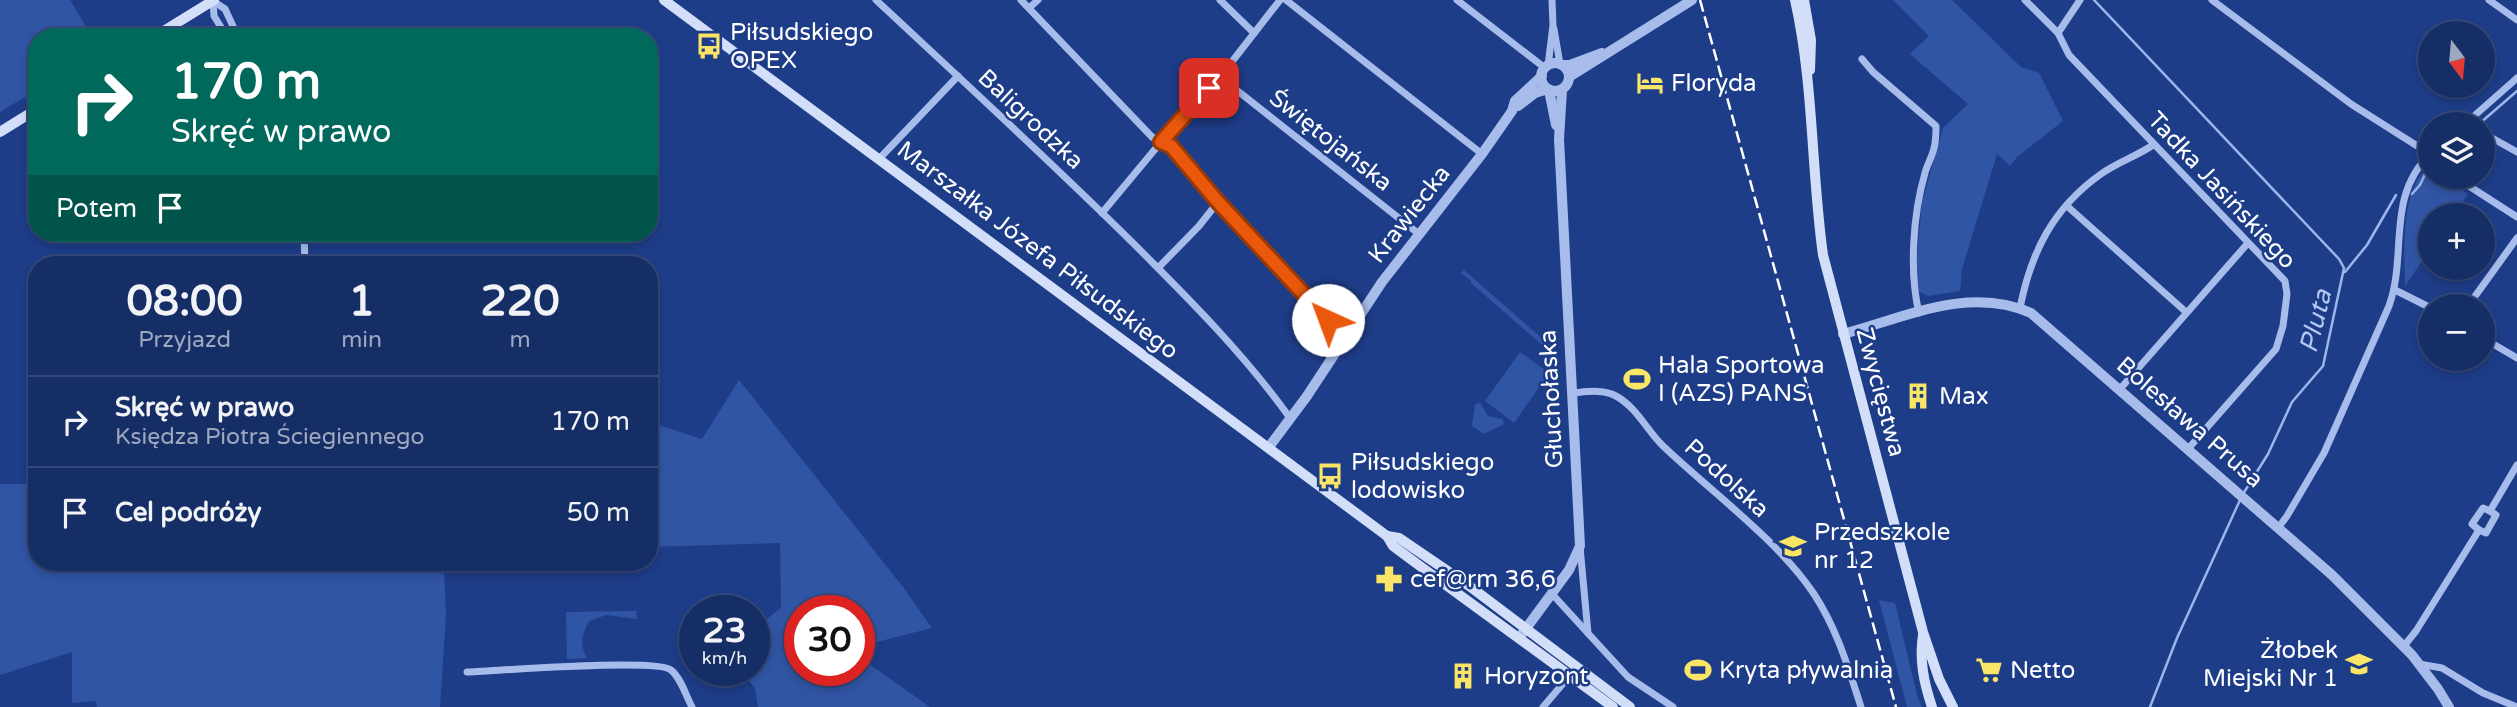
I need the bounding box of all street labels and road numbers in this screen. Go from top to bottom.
street label: Baligrodzka [972,63,1090,176]
street label: Świętojańska [1263,83,1399,197]
street label: Tadka Jasińskiego [2141,106,2302,275]
street label: Marszałka Józefa Piłsudskiego [891,135,1184,366]
street label: Krawiecka [1362,160,1457,269]
street label: Zwycięstwa [1849,325,1912,460]
street label: Głuchołaska [1533,329,1570,469]
street label: Bolesława Prusa [2110,351,2269,494]
street label: Podolska [1678,433,1775,524]

